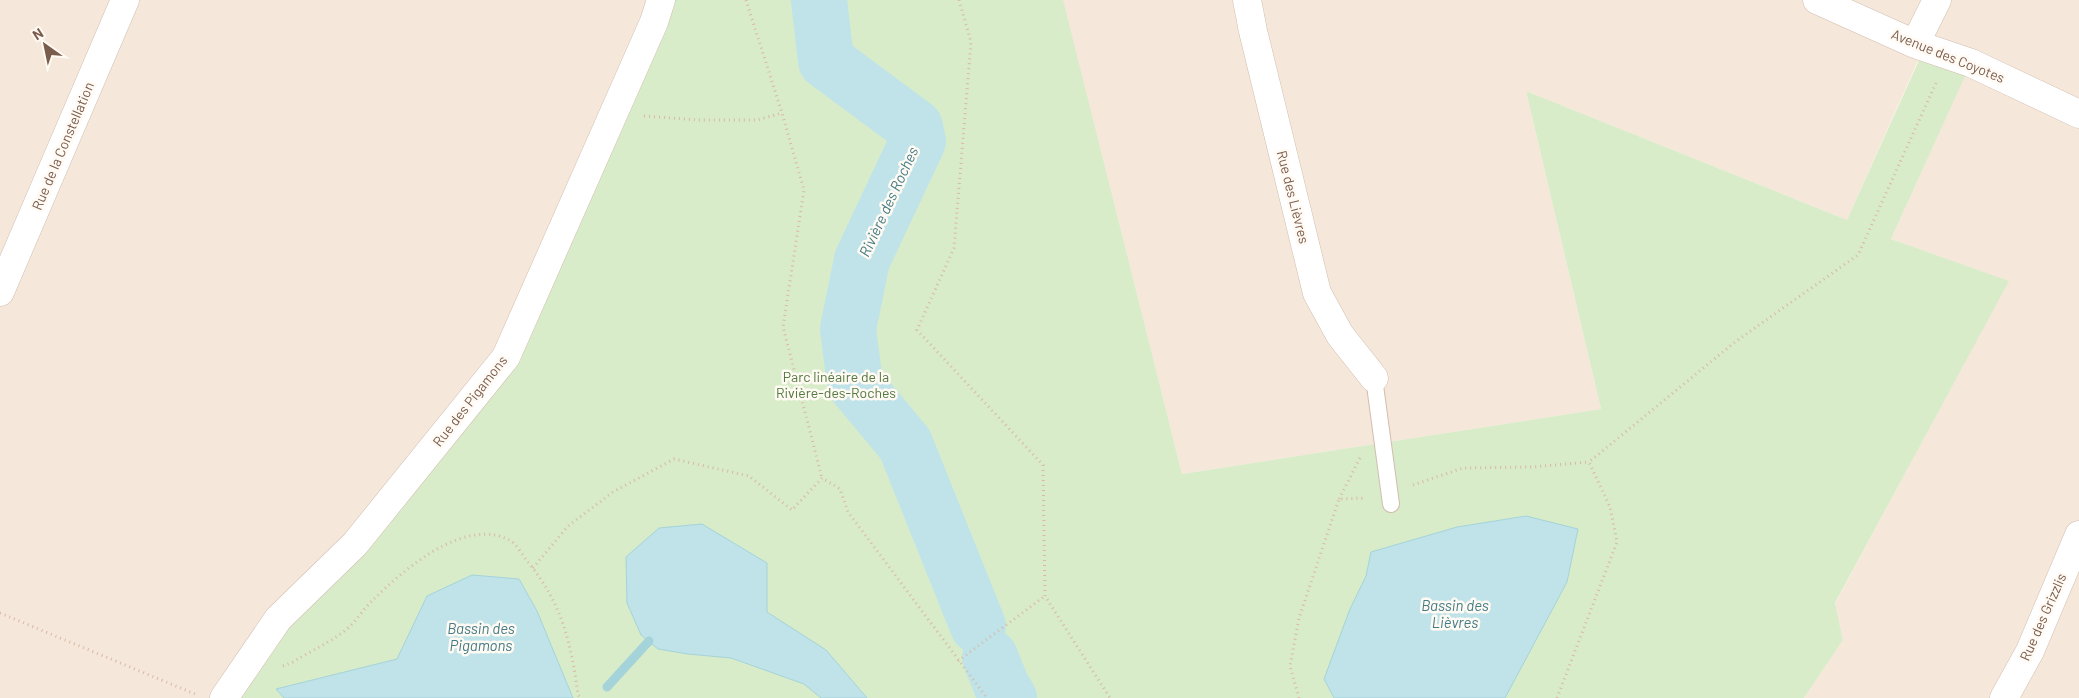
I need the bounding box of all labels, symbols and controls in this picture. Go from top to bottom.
north arrow [20,20,70,70]
text: N [29,24,46,43]
street label: Avenue des Coyotes [1889,25,2007,86]
street label: Rue de la Constellation [28,79,97,212]
water label: Rivière des Roches [855,144,921,259]
street label: Rue des Lièvres [1274,149,1313,245]
street label: Rue des Pigamons [429,352,511,450]
park label: Parc linéaire de la Rivière-des-Roches [776,368,896,401]
street label: Rue des Grizzlis [2016,570,2070,663]
water label: Bassin des Lièvres [1421,596,1489,631]
water label: Bassin des Pigamons [447,619,515,654]

